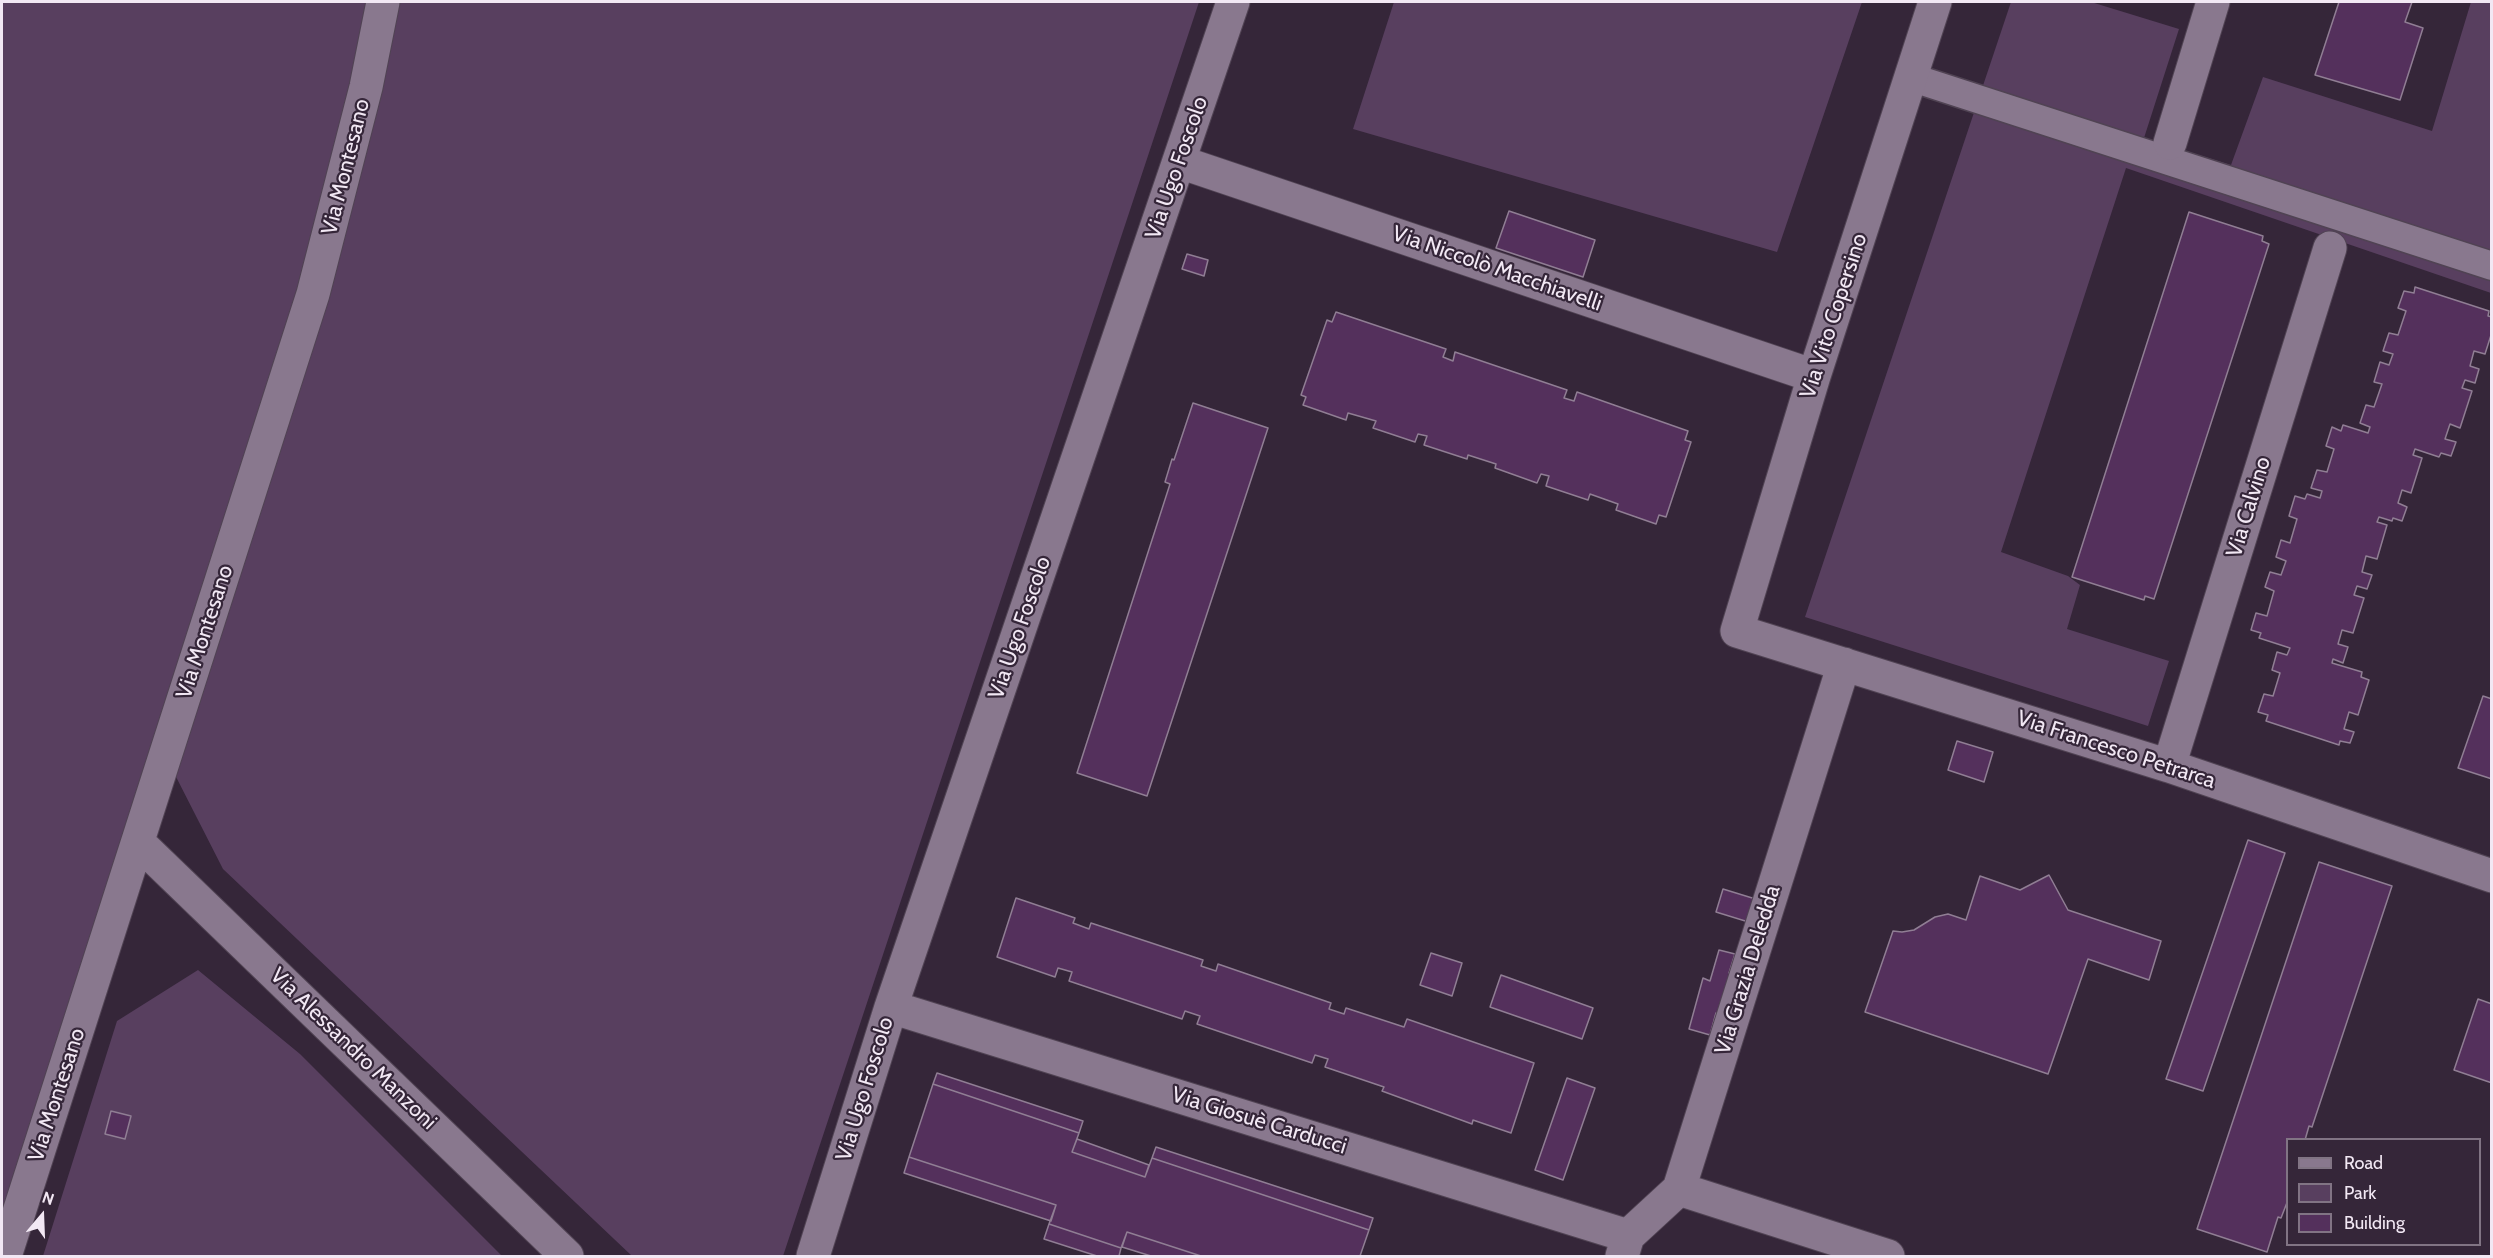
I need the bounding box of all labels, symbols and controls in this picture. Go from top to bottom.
street label: Via Ugo Foscolo [1140,93,1214,243]
street label: Via Montesano [316,96,376,238]
street label: Via Niccolò Macchiavelli [1389,221,1605,317]
street label: Via Vito Copersino [1795,230,1873,402]
street label: Via Calvino [2221,454,2277,560]
street label: Via Ugo Foscolo [983,553,1057,703]
street label: Via Montesano [171,562,239,702]
street label: Via Francesco Petrarca [2013,705,2219,795]
street label: Via Grazia Deledda [1710,882,1786,1058]
street label: Via Alessandro Manzoni [264,963,442,1135]
street label: Via Ugo Foscolo [831,1014,899,1164]
street label: Via Montesano [23,1025,91,1165]
street label: Via Giosuè Carducci [1168,1082,1350,1160]
legend [2286,1138,2481,1246]
text: Road [2344,1152,2383,1174]
text: Park [2344,1182,2376,1204]
north arrow [12,1186,72,1246]
text: N [40,1188,56,1209]
text: Building [2344,1212,2405,1234]

